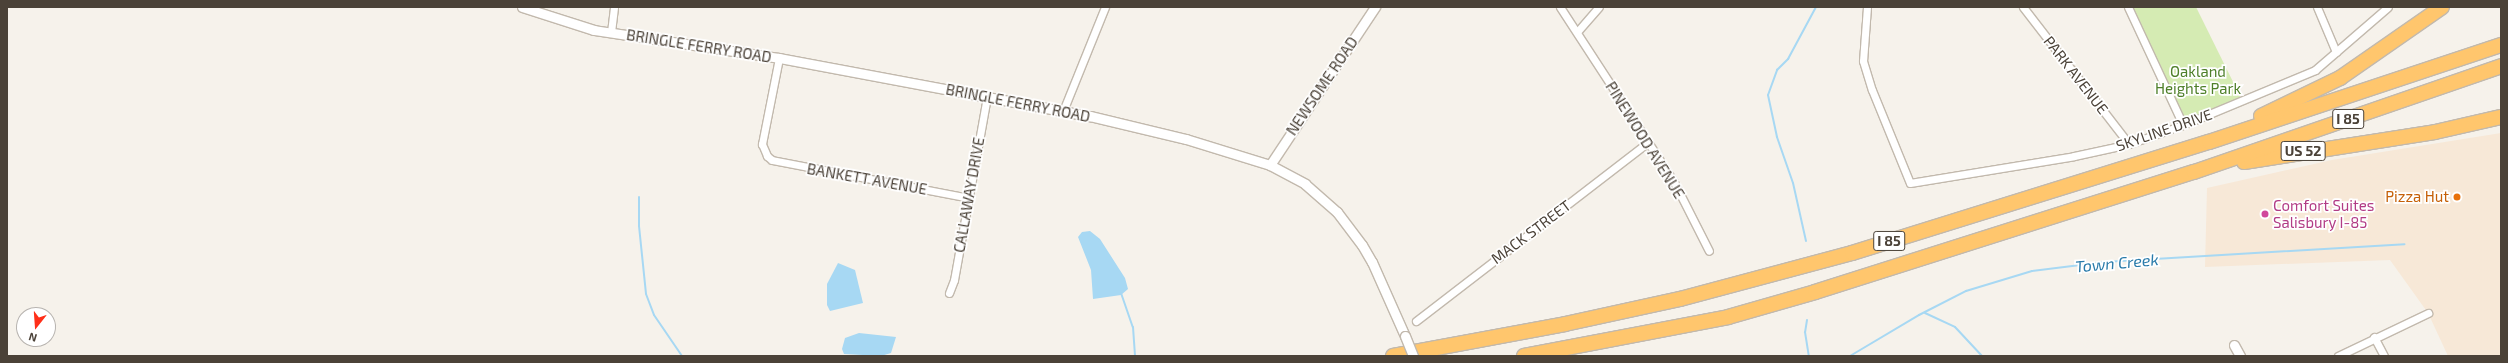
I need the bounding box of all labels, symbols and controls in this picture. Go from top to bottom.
street label: BRINGLE FERRY ROAD [625,26,773,66]
street label: PARK AVENUE [2040,32,2112,118]
street label: NEWSOME ROAD [1282,33,1362,139]
park label: Oakland Heights Park [2155,62,2241,97]
street label: PINEWOOD AVENUE [1602,78,1688,202]
street label: BRINGLE FERRY ROAD [944,80,1092,126]
street label: SKYLINE DRIVE [2114,105,2214,155]
road number: I 85 [2332,107,2364,131]
street label: CALLAWAY DRIVE [950,136,988,254]
road number: US 52 [2280,139,2326,163]
street label: BANKETT AVENUE [805,160,929,198]
place label: Pizza Hut [2385,188,2449,206]
marker: Pizza Hut [2452,192,2462,202]
street label: MACK STREET [1488,196,1574,268]
place label: Comfort Suites Salisbury I-85 [2273,196,2374,231]
marker: Comfort Suites Salisbury I-85 [2260,209,2270,219]
road number: I 85 [1873,229,1905,253]
water label: Town Creek [2074,250,2160,276]
north arrow [16,307,56,347]
text: N [27,331,38,345]

